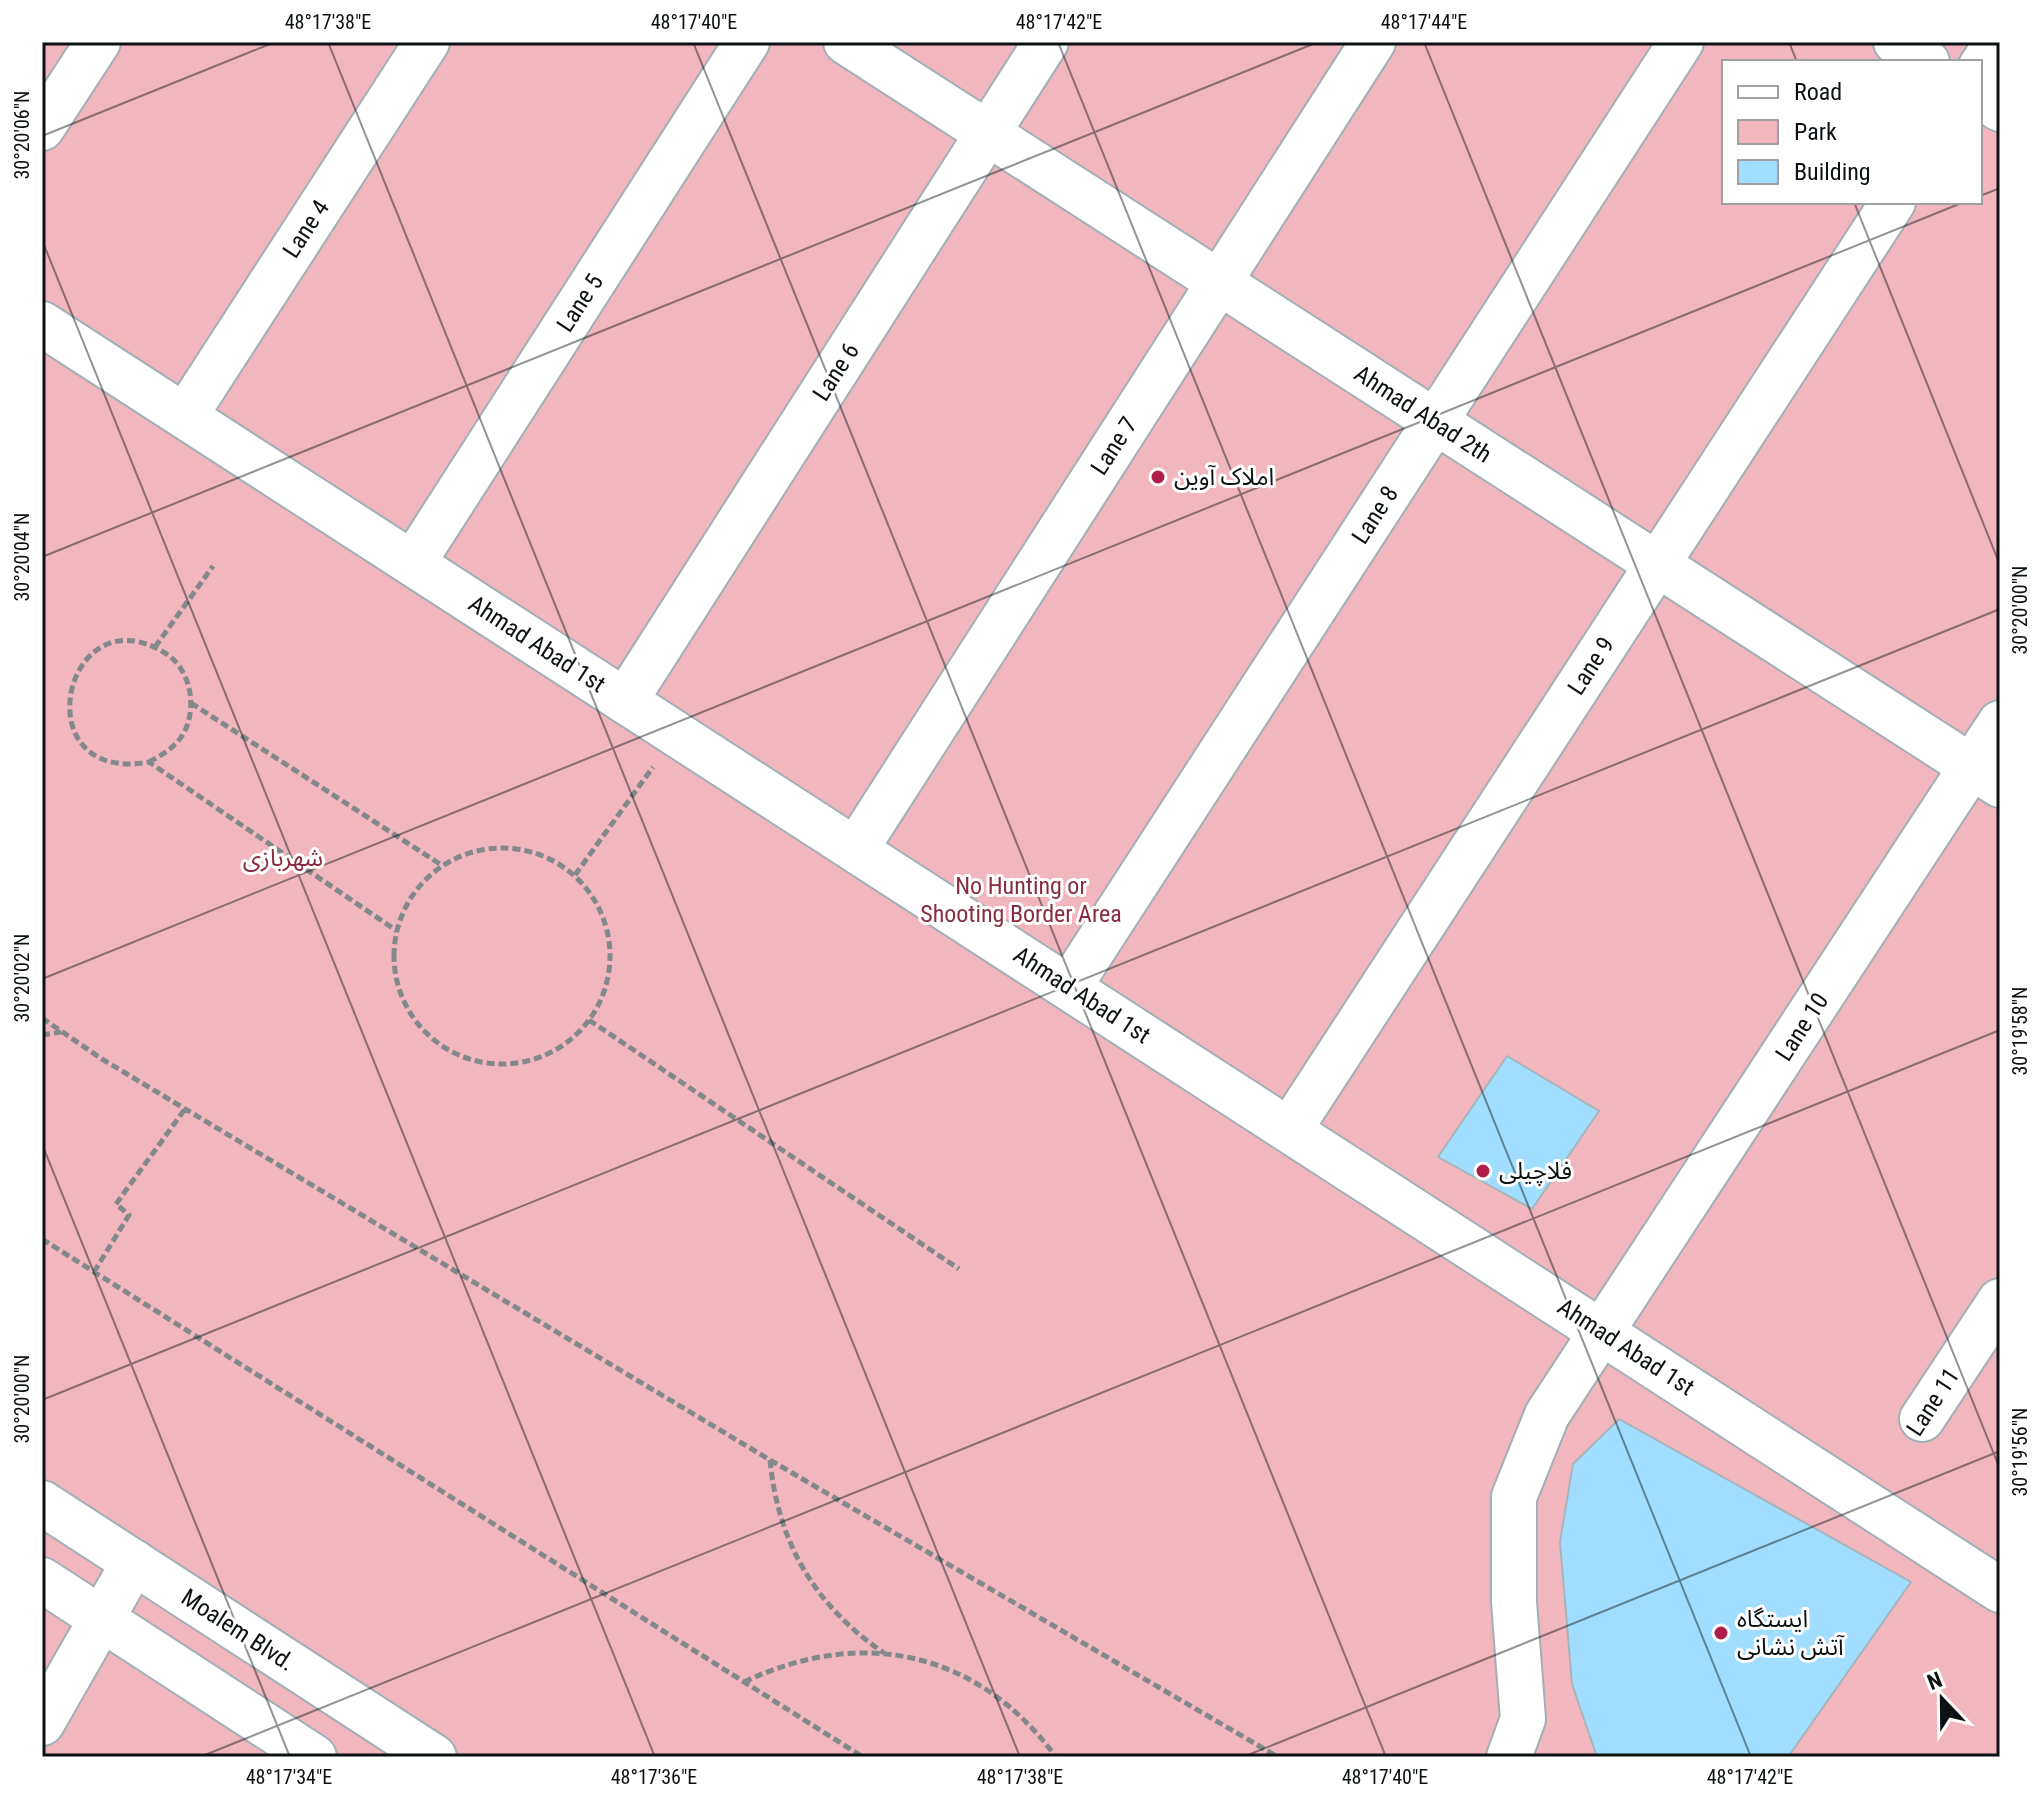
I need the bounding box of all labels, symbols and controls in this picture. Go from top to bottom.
text: 48°17'38"E [285,10,371,34]
text: 48°17'40"E [651,10,737,34]
text: 48°17'42"E [1016,10,1102,34]
text: 48°17'44"E [1381,10,1467,34]
legend [1722,60,1982,204]
text: Road [1794,78,1842,106]
text: 30°20'06"N [10,90,34,180]
text: Park [1794,118,1837,146]
text: Building [1794,158,1871,186]
street label: Lane 4 [277,195,335,263]
street label: Lane 5 [551,269,609,337]
street label: Lane 6 [807,338,865,406]
street label: Ahmad Abad 2th [1349,359,1497,469]
street label: Lane 7 [1085,412,1143,480]
place label: املاک آوین [1174,463,1274,491]
marker: املاک آوین [1149,468,1167,486]
street label: Lane 8 [1346,481,1404,549]
text: 30°20'04"N [10,512,34,602]
text: 30°20'00"N [2008,565,2032,655]
street label: Ahmad Abad 1st [464,590,610,698]
street label: Lane 9 [1562,632,1620,700]
park label: شهربازی [243,844,323,872]
park label: No Hunting or Shooting Border Area [920,872,1122,928]
text: 30°20'02"N [10,933,34,1023]
street label: Ahmad Abad 1st [1009,941,1155,1049]
text: 30°19'58"N [2008,986,2032,1076]
street label: Lane 10 [1770,988,1834,1066]
place label: فلاچیلی [1499,1157,1572,1186]
marker: فلاچیلی [1474,1162,1492,1180]
street label: Ahmad Abad 1st [1553,1293,1699,1401]
text: 30°20'00"N [10,1354,34,1444]
street label: Lane 11 [1901,1363,1965,1441]
text: 30°19'56"N [2008,1407,2032,1497]
street label: Moalem Blvd. [176,1583,300,1677]
place label: ایستگاه آتش نشانی [1737,1605,1845,1661]
marker: ایستگاه آتش نشانی [1712,1624,1730,1642]
north arrow [1902,1659,1982,1739]
text: N [1924,1667,1946,1695]
text: 48°17'34"E [246,1765,332,1789]
text: 48°17'36"E [611,1765,697,1789]
text: 48°17'38"E [977,1765,1063,1789]
text: 48°17'40"E [1342,1765,1428,1789]
text: 48°17'42"E [1707,1765,1793,1789]

